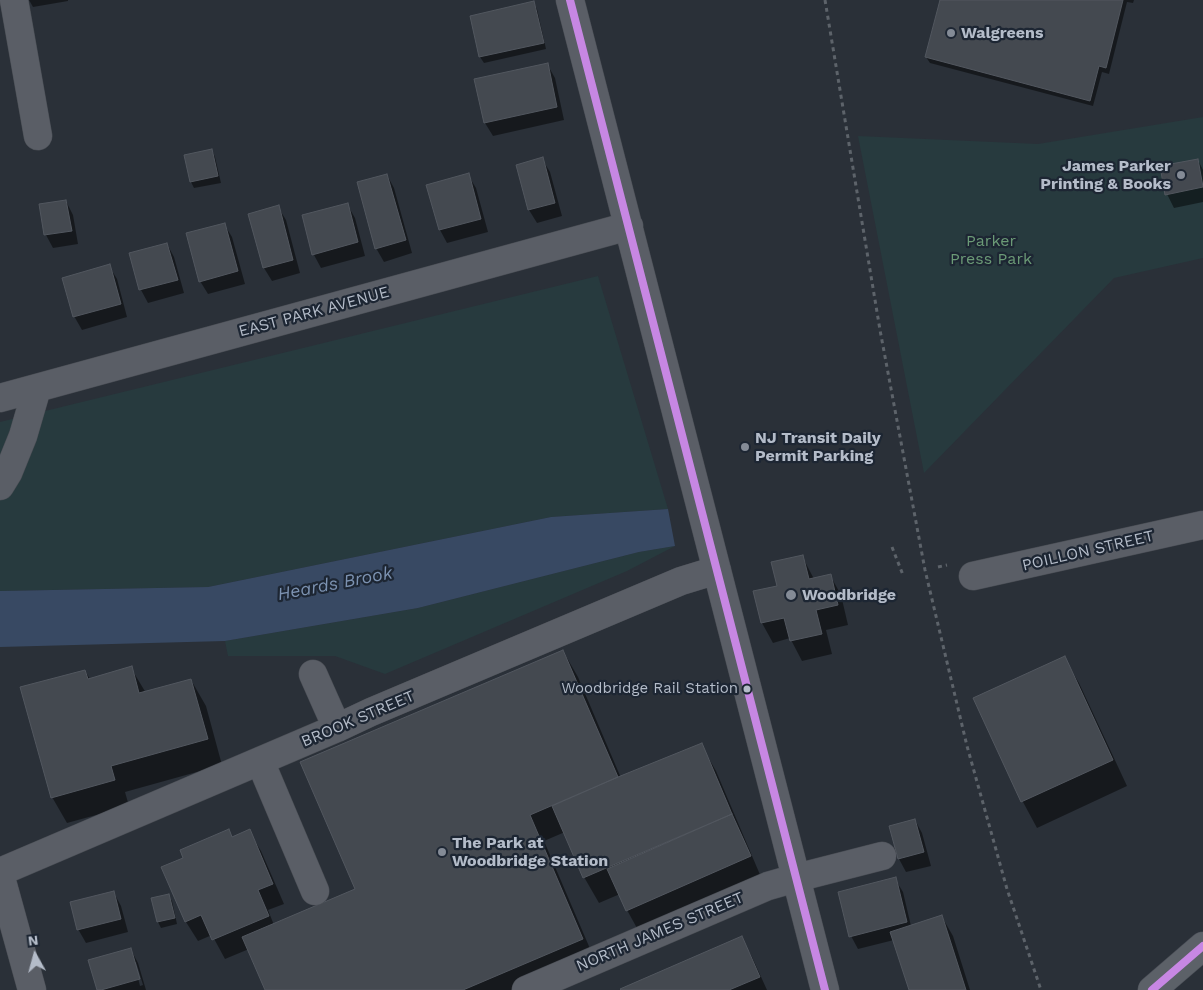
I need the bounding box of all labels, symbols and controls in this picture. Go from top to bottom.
place label: Walgreens [961,23,1044,43]
marker: Walgreens [945,27,957,39]
place label: James Parker Printing & Books [1040,156,1171,194]
marker: James Parker Printing & Books [1175,169,1187,181]
park label: Parker Press Park [950,231,1032,269]
street label: EAST PARK AVENUE [237,283,391,341]
place label: NJ Transit Daily Permit Parking [755,428,881,466]
marker: NJ Transit Daily Permit Parking [739,441,751,453]
street label: POILLON STREET [1020,527,1156,575]
water label: Heards Brook [276,562,394,606]
place label: Woodbridge [802,585,896,605]
marker: Woodbridge [784,588,798,602]
place label: Woodbridge Rail Station [561,680,738,698]
marker: Woodbridge Rail Station [742,684,752,694]
street label: BROOK STREET [299,687,417,751]
place label: The Park at Woodbridge Station [452,833,608,871]
marker: The Park at Woodbridge Station [436,846,448,858]
street label: NORTH JAMES STREET [573,888,747,976]
north arrow [10,930,60,980]
text: N [27,932,39,949]

